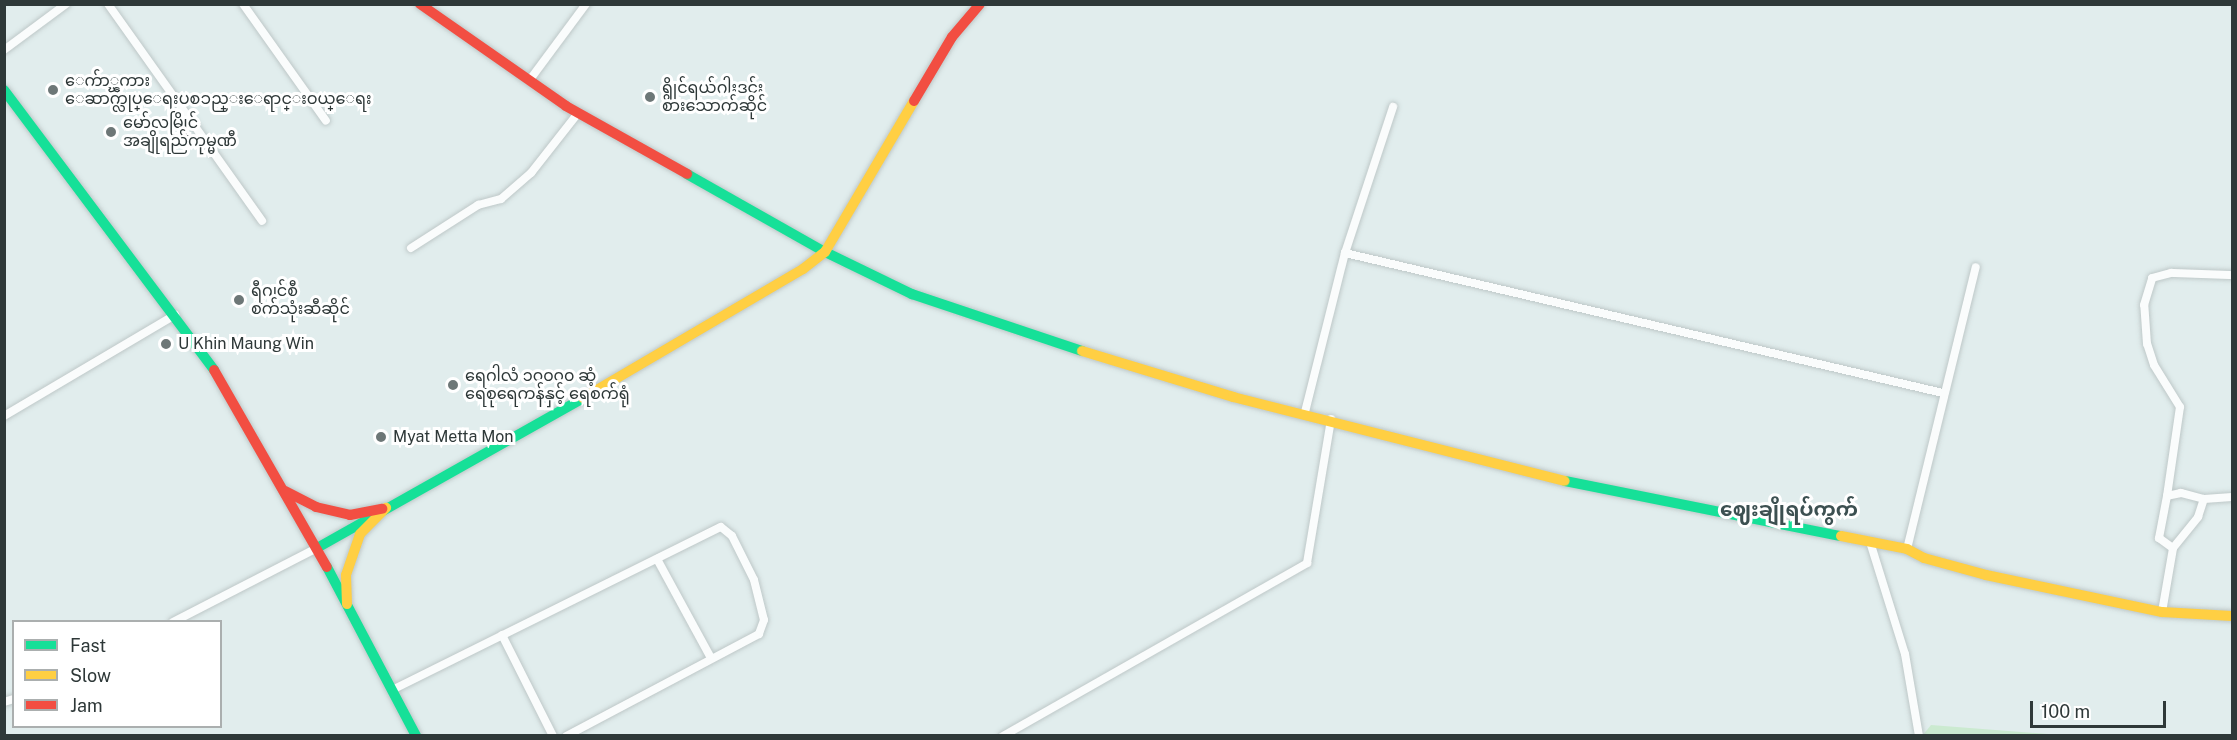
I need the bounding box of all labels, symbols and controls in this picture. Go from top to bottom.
place label: ေက်ာ္ၾကား ေဆာက္လုပ္ေရးပစၥည္းေရာင္းဝယ္ေရး [65,71,372,109]
place label: ရွိုင်ရယ်ဂါးဒင်း စားသောက်ဆိုင် [662,78,767,116]
marker: ေက်ာ္ၾကား ေဆာက္လုပ္ေရးပစၥည္းေရာင္းဝယ္ေရး [46,83,60,97]
marker: ရွိုင်ရယ်ဂါးဒင်း စားသောက်ဆိုင် [643,90,657,104]
place label: မော်လမြိုင် အချိုရည်ကုမ္မဏီ [123,113,237,151]
marker: မော်လမြိုင် အချိုရည်ကုမ္မဏီ [104,125,118,139]
place label: ရီဂျင်စီ စက်သုံးဆီဆိုင် [251,281,350,319]
marker: ရီဂျင်စီ စက်သုံးဆီဆိုင် [232,293,246,307]
place label: U Khin Maung Win [178,334,314,354]
marker: U Khin Maung Win [159,337,173,351]
place label: ရေဂါလံ ၁၀၀၀၀ ဆံ့ ရေစုရေကန်နှင့် ရေစက်ရုံ [465,366,630,404]
marker: ရေဂါလံ ၁၀၀၀၀ ဆံ့ ရေစုရေကန်နှင့် ရေစက်ရုံ [446,378,460,392]
place label: Myat Metta Mon [393,427,514,447]
marker: Myat Metta Mon [374,430,388,444]
district label: ဈေးချိုရပ်ကွက် [1720,497,1858,521]
legend [12,620,222,728]
text: Fast [70,635,106,656]
text: Slow [70,665,111,686]
scale bar [2033,689,2170,727]
text: Jam [70,695,103,716]
text: 100 m [2041,701,2090,722]

